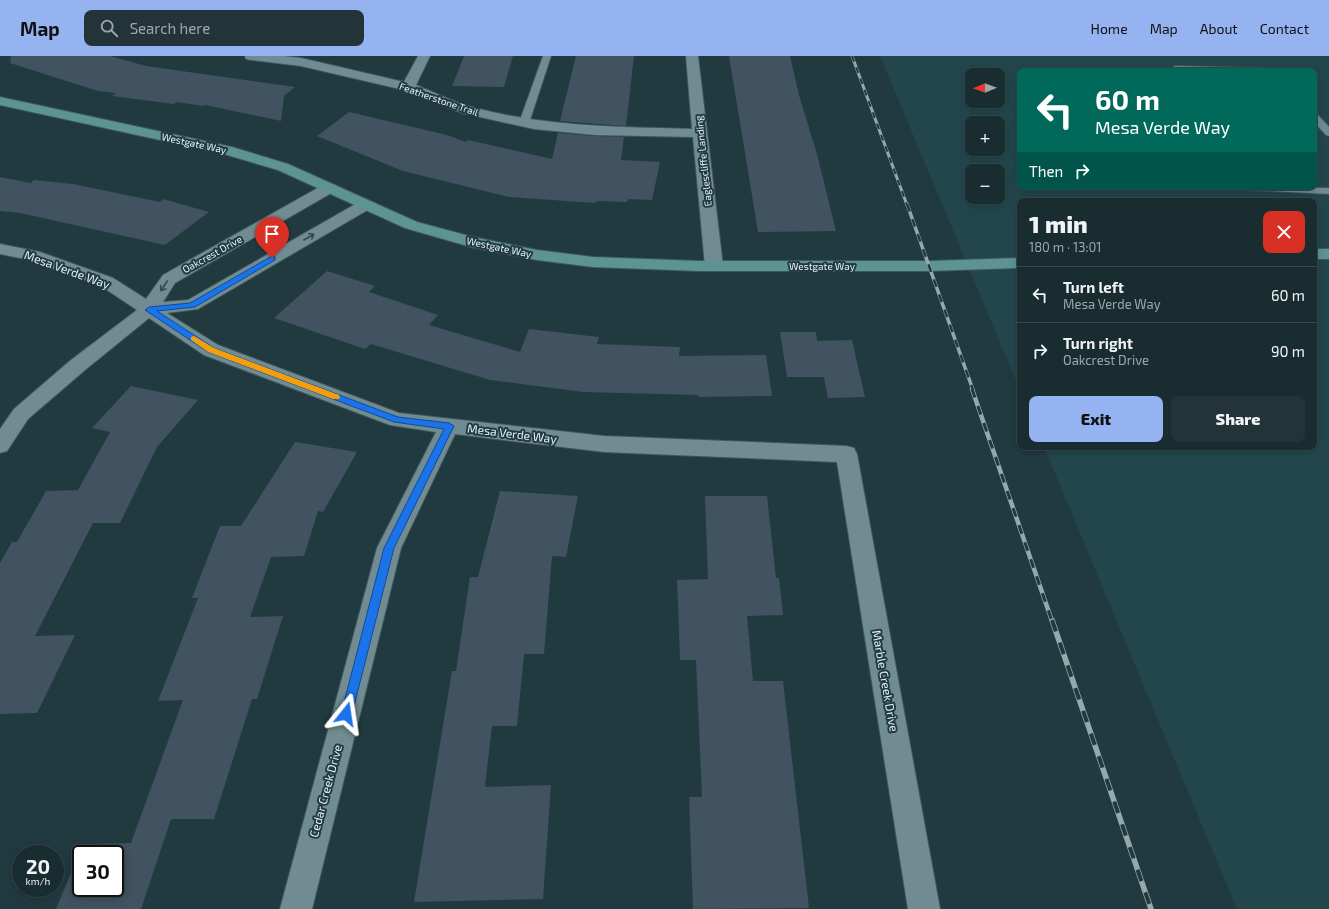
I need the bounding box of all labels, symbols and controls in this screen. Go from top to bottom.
search box [84,10,364,46]
text: Map [20,17,60,40]
icon: search [98,17,120,39]
text: Search here [130,19,210,37]
text: Home [1091,20,1128,37]
text: Map [1150,20,1178,37]
text: About [1200,20,1238,37]
text: Contact [1260,20,1309,37]
north arrow [965,68,1005,108]
map controls [965,68,1005,204]
street label: Featherstone Trail [398,80,480,118]
text: 60 m [1095,82,1160,116]
icon: left [1029,84,1081,136]
street label: Eaglescliffe Landing [692,115,714,207]
button: + [965,116,1005,156]
text: Mesa Verde Way [1095,116,1230,138]
street label: Westgate Way [160,130,228,156]
icon: right [1071,160,1093,182]
text: Then [1029,162,1063,180]
button: − [965,164,1005,204]
text: 1 min [1029,209,1088,238]
button: close [1263,211,1305,253]
pin [255,217,289,258]
icon: arrive [261,223,283,245]
one-way arrow [303,232,315,240]
street label: Oakcrest Drive [180,233,244,275]
street label: Westgate Way [465,234,533,260]
text: 180 m · 13:01 [1029,239,1102,255]
street label: Mesa Verde Way [23,247,113,291]
street label: Westgate Way [789,260,856,272]
text: Turn left [1063,278,1124,296]
one-way arrow [160,281,168,292]
icon: left [1029,284,1051,306]
text: 60 m [1271,286,1305,304]
text: Mesa Verde Way [1063,296,1161,312]
text: Turn right [1063,334,1133,352]
icon: right [1029,340,1051,362]
text: 90 m [1271,342,1305,360]
text: Oakcrest Drive [1063,352,1149,368]
button: Exit [1029,396,1163,442]
button: Share [1171,396,1305,442]
street label: Mesa Verde Way [467,421,558,446]
street label: Marble Creek Drive [870,629,902,733]
position arrow [325,693,367,735]
street label: Cedar Creek Drive [306,743,344,839]
speed limit sign: 30 [72,845,124,897]
text: 20 [26,854,50,878]
text: km/h [26,875,50,887]

